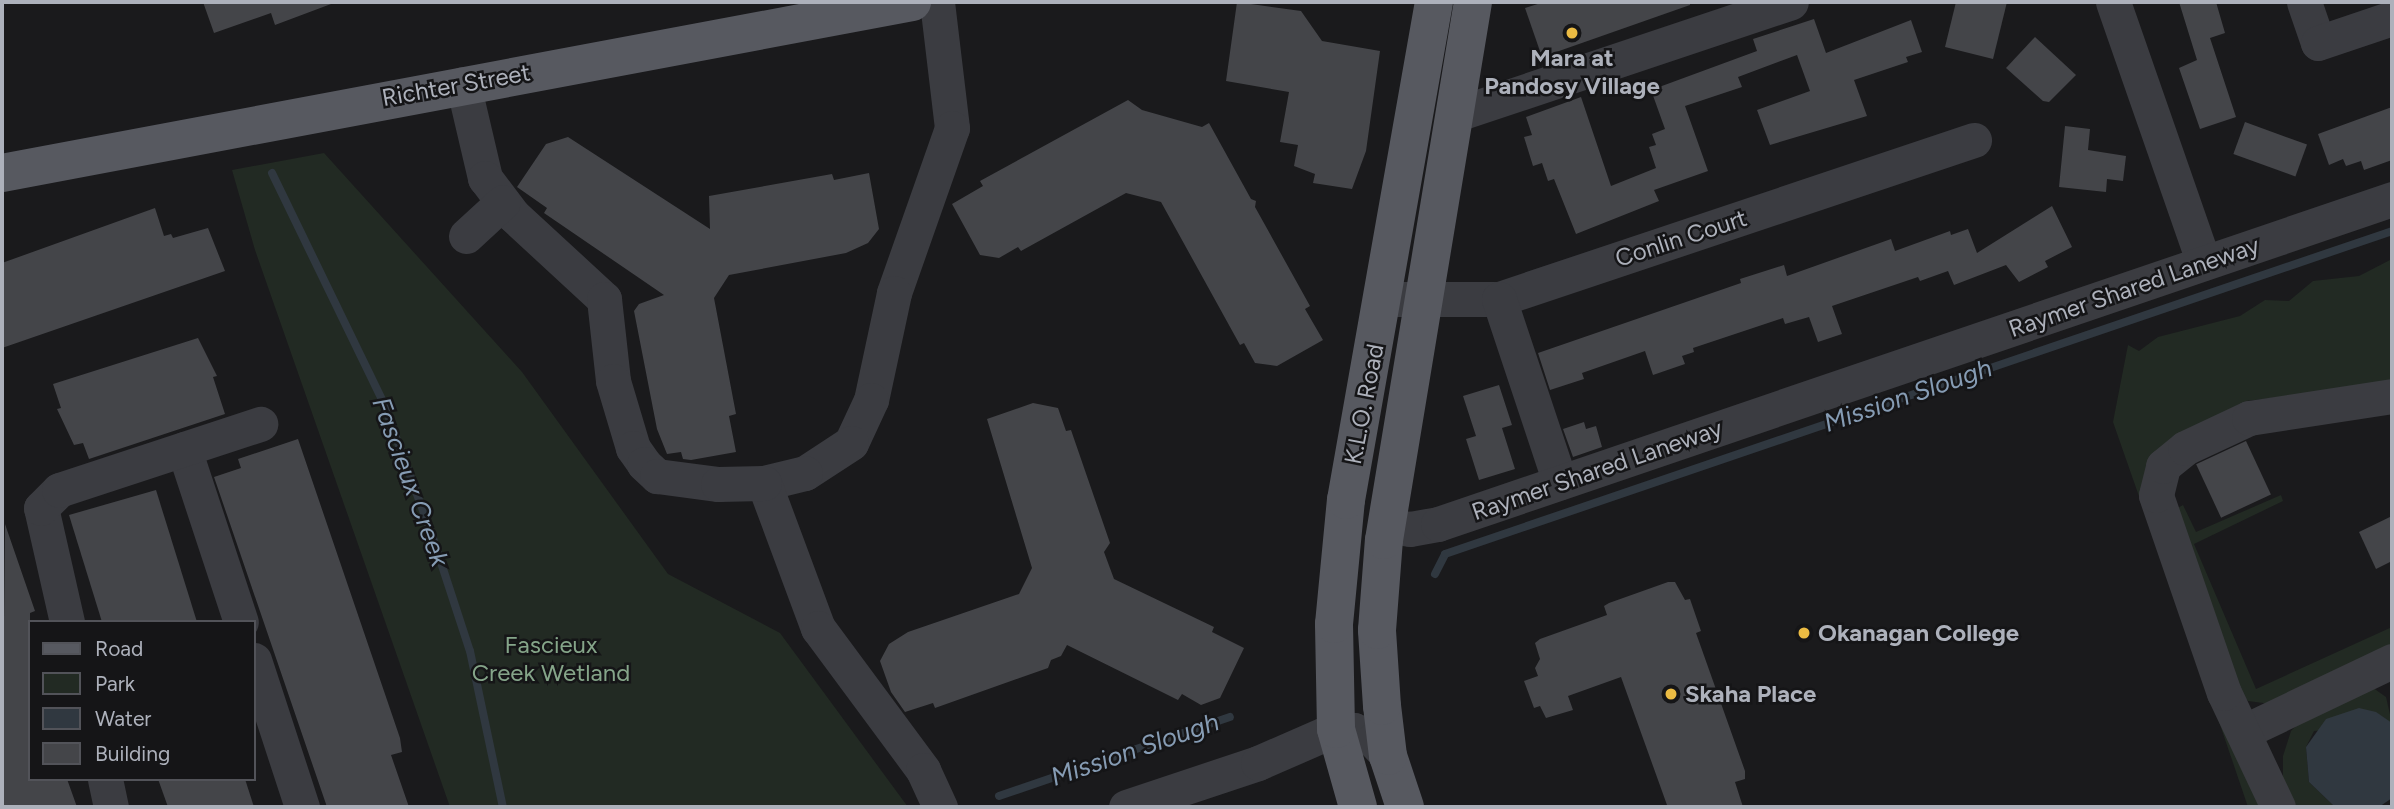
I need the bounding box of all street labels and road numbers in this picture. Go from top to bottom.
street label: Richter Street [379,58,533,112]
street label: Conlin Court [1612,203,1750,273]
street label: Raymer Shared Laneway [2005,231,2263,343]
street label: K.L.O. Road [1338,341,1390,467]
street label: Raymer Shared Laneway [1468,414,1726,526]

